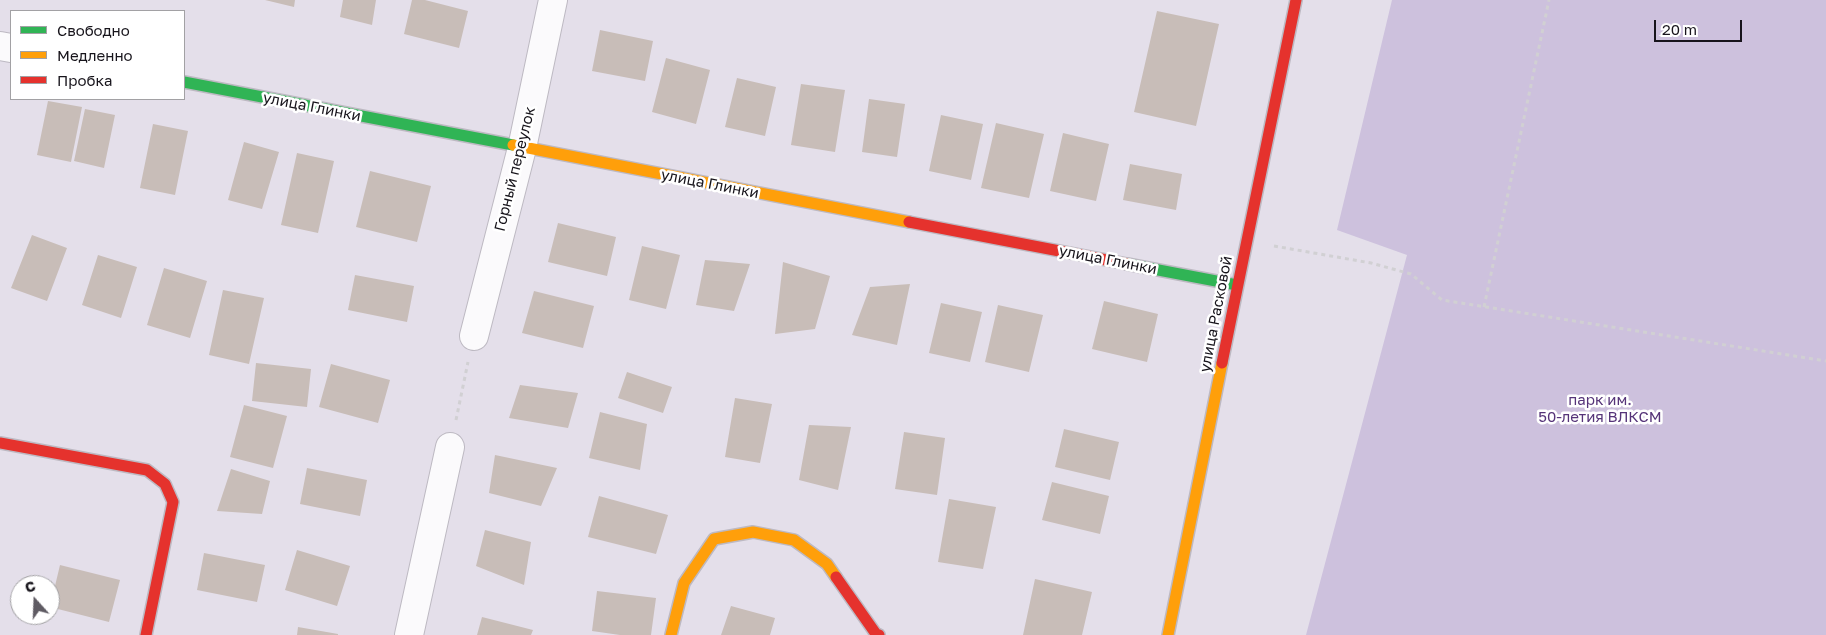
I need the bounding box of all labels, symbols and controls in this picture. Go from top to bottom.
legend [10,10,185,100]
scale bar [1656,10,1744,42]
text: 20 m [1662,20,1697,38]
text: Свободно [57,21,130,39]
text: Медленно [57,46,133,64]
text: Пробка [57,71,112,89]
street label: улица Глинки [262,89,362,125]
street label: Горный переулок [491,105,539,233]
street label: улица Глинки [660,166,760,202]
street label: улица Глинки [1058,242,1158,278]
street label: улица Расковой [1196,254,1236,374]
park label: парк им. 50-летия ВЛКСМ [1538,391,1662,426]
north arrow [10,575,60,625]
text: С [22,577,38,596]

